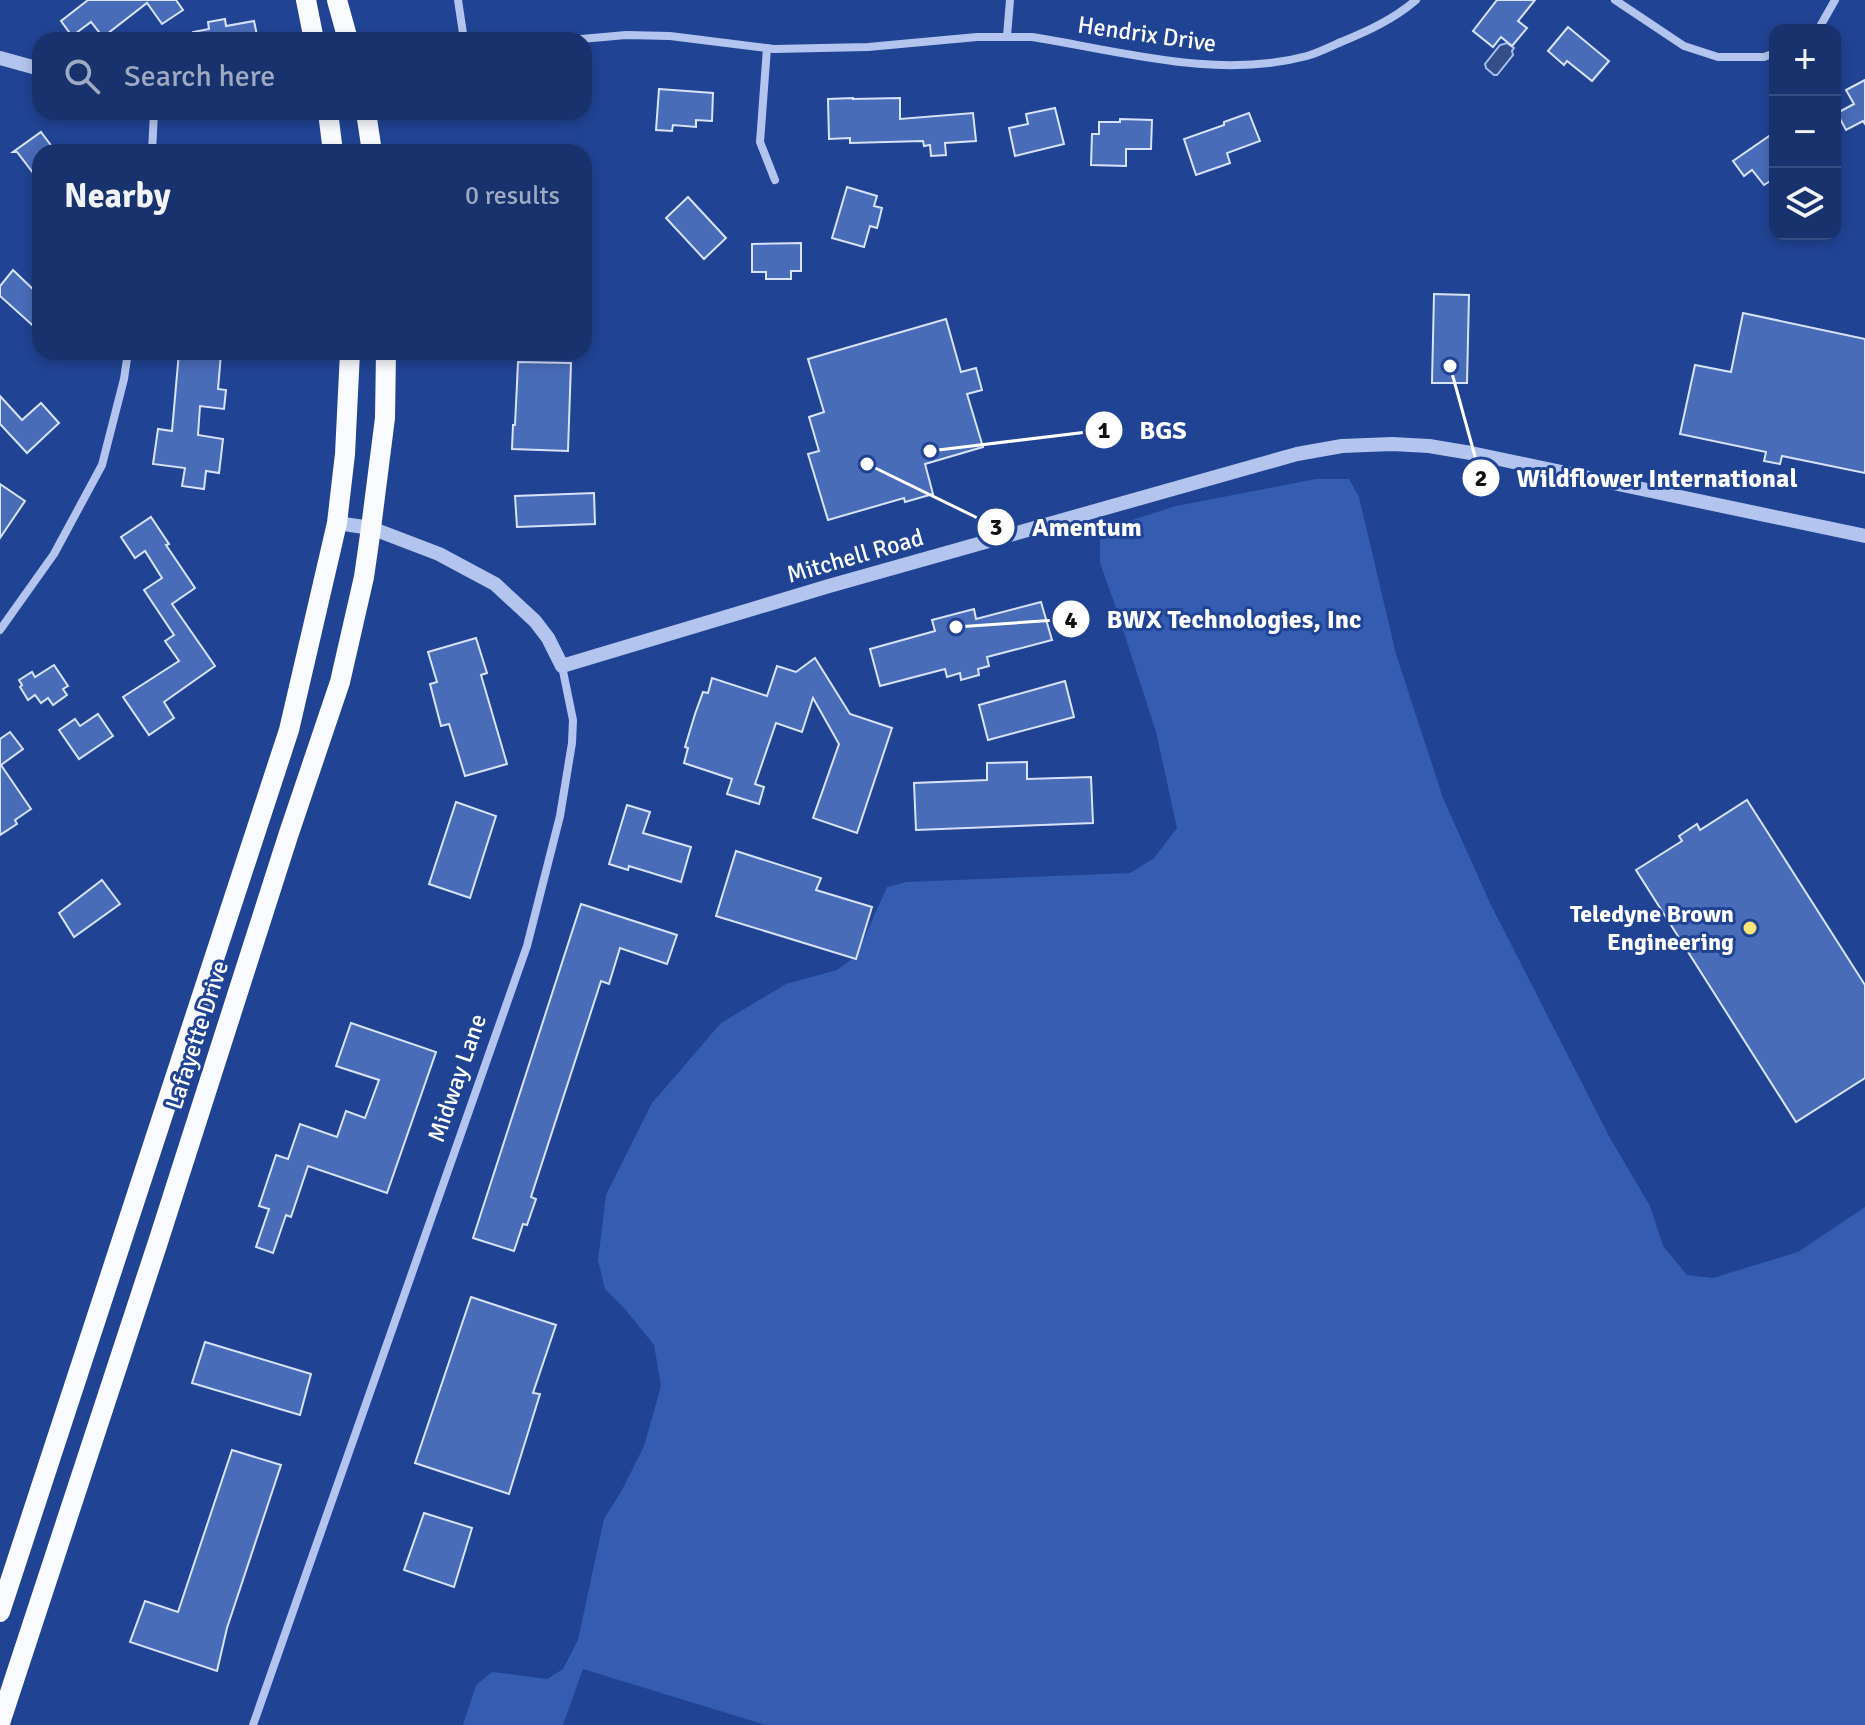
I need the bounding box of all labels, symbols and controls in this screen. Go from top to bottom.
street label: Hendrix Drive [1076,9,1218,59]
map controls [1769,24,1841,240]
button: + [1769,24,1841,96]
search box [32,32,592,120]
icon: search [60,54,104,98]
text: Search here [124,58,275,95]
button: − [1769,96,1841,168]
button: layers [1769,168,1841,240]
text: Nearby [64,175,171,217]
text: 0 results [465,180,560,212]
callout: BGS [1084,405,1203,455]
text: 1 [1098,415,1111,445]
text: BGS [1139,415,1187,447]
callout: Wildflower International [1461,453,1814,503]
text: 2 [1475,463,1487,493]
text: Wildflower International [1516,463,1798,495]
callout: Amentum [976,502,1158,552]
text: 3 [990,512,1002,542]
text: Amentum [1032,512,1142,544]
street label: Mitchell Road [783,522,927,590]
callout: BWX Technologies, Inc [1051,594,1378,644]
text: BWX Technologies, Inc [1107,604,1361,636]
text: 4 [1065,605,1078,635]
place label: Teledyne Brown Engineering [1570,899,1734,957]
marker: Teledyne Brown Engineering [1741,919,1759,937]
street label: Lafayette Drive [159,957,235,1113]
street label: Midway Lane [421,1010,493,1146]

